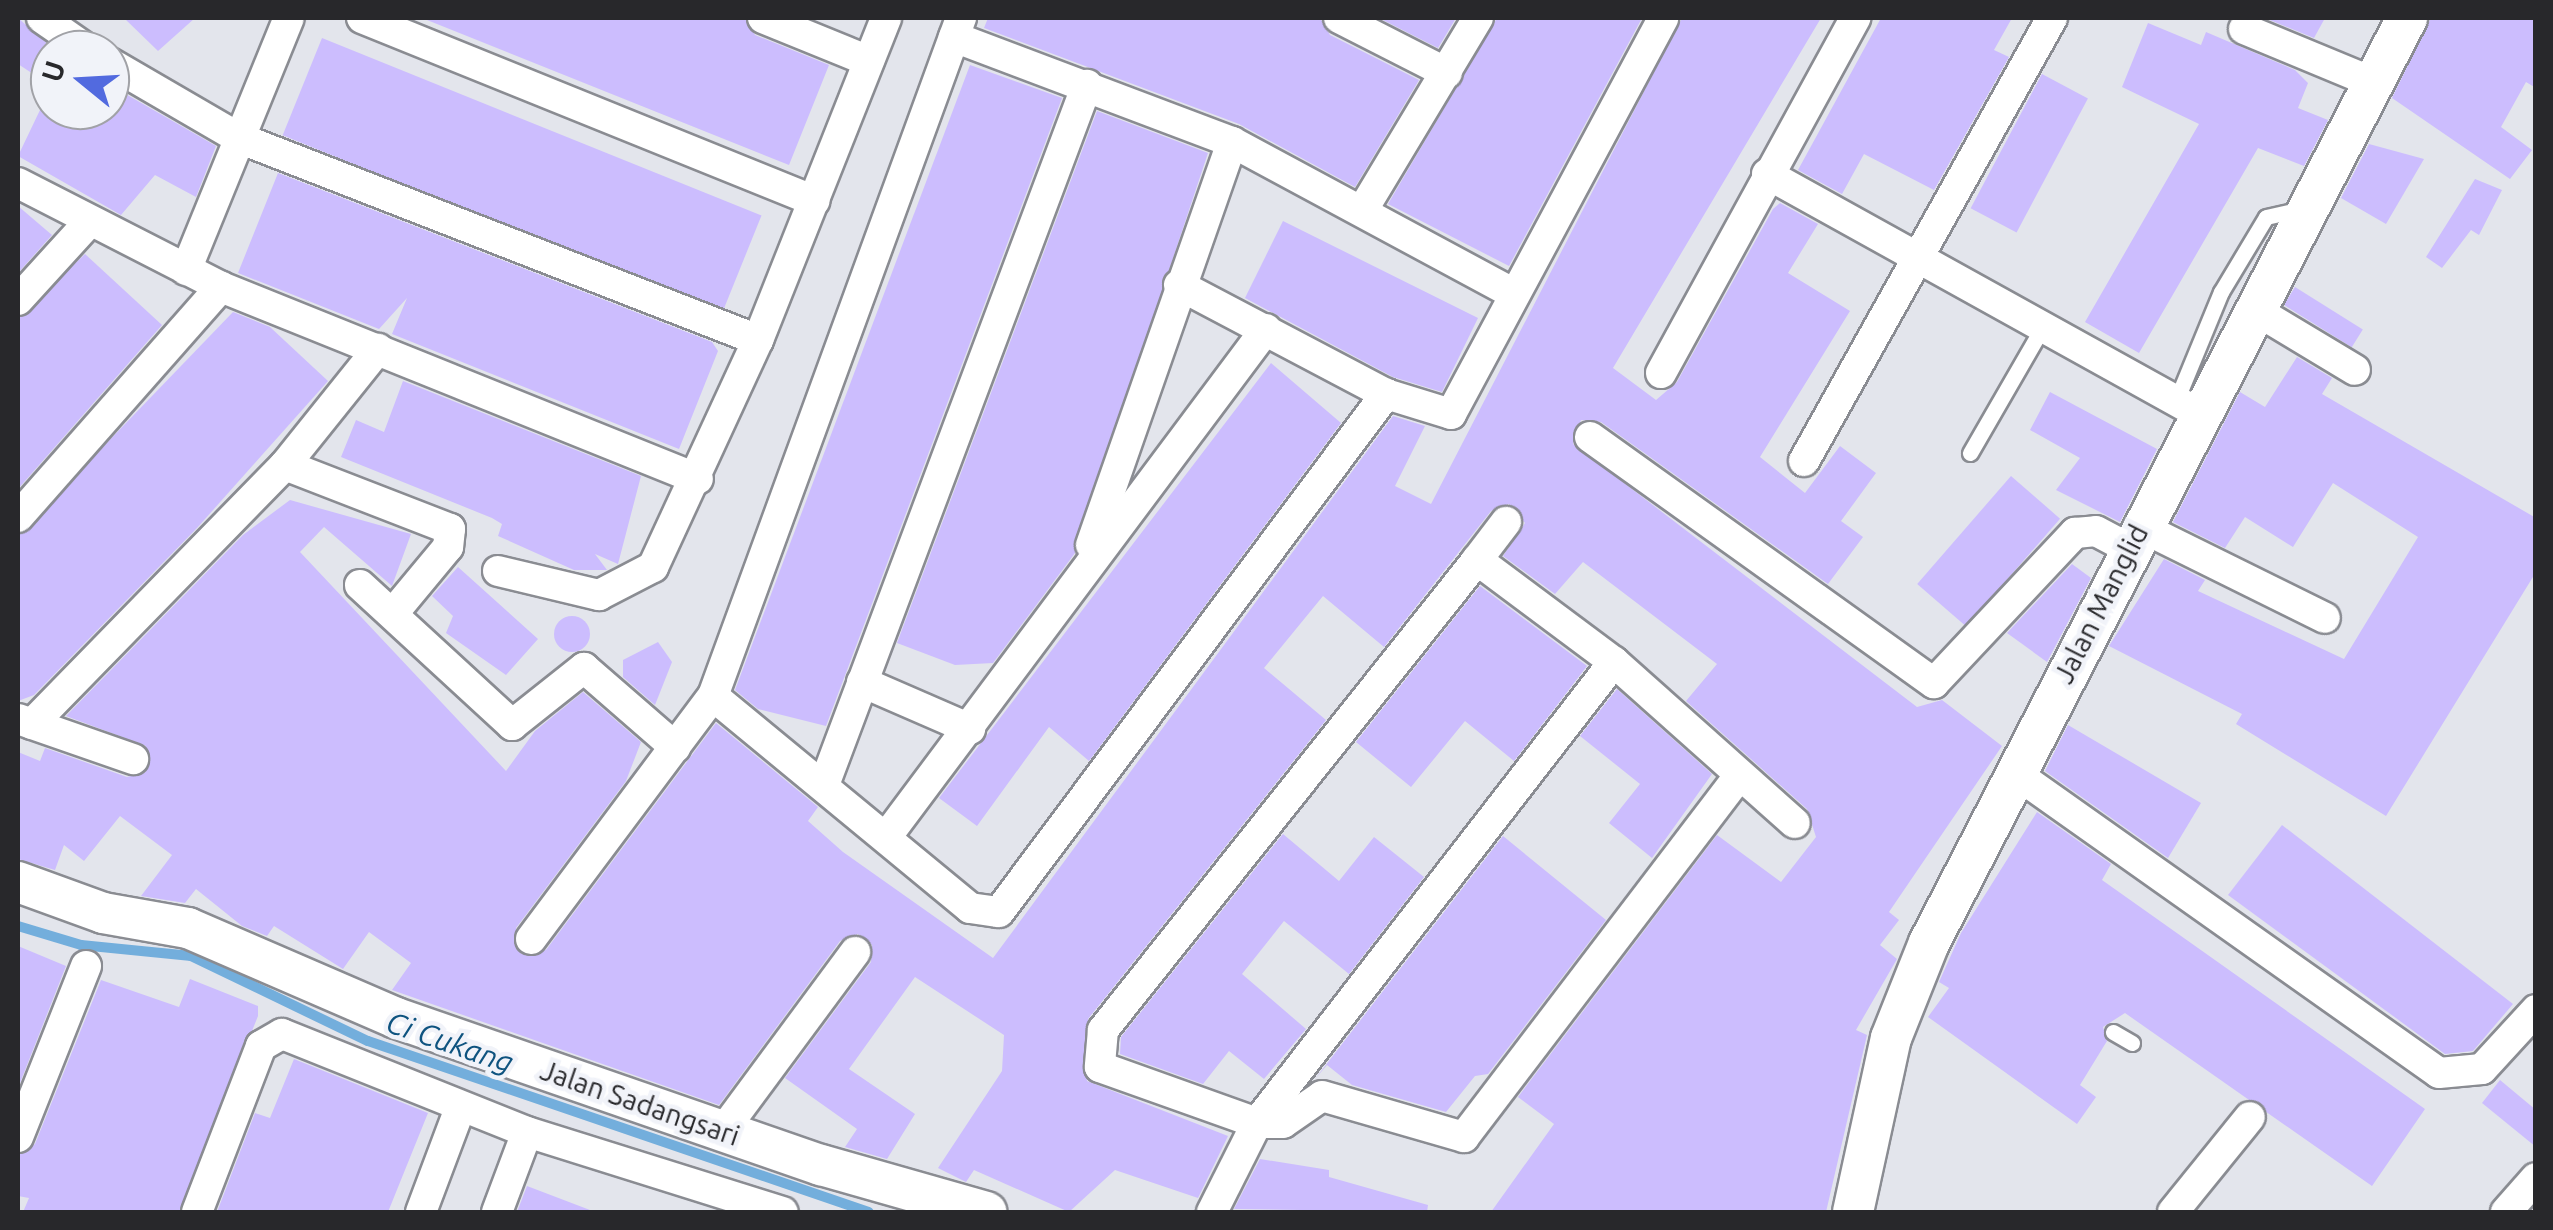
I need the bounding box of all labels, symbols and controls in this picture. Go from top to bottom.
north arrow [30,30,130,130]
text: U [35,57,71,85]
street label: Jalan Manglid [2047,519,2155,689]
water label: Ci Cukang [382,1003,518,1081]
street label: Jalan Sadangsari [536,1053,744,1153]

